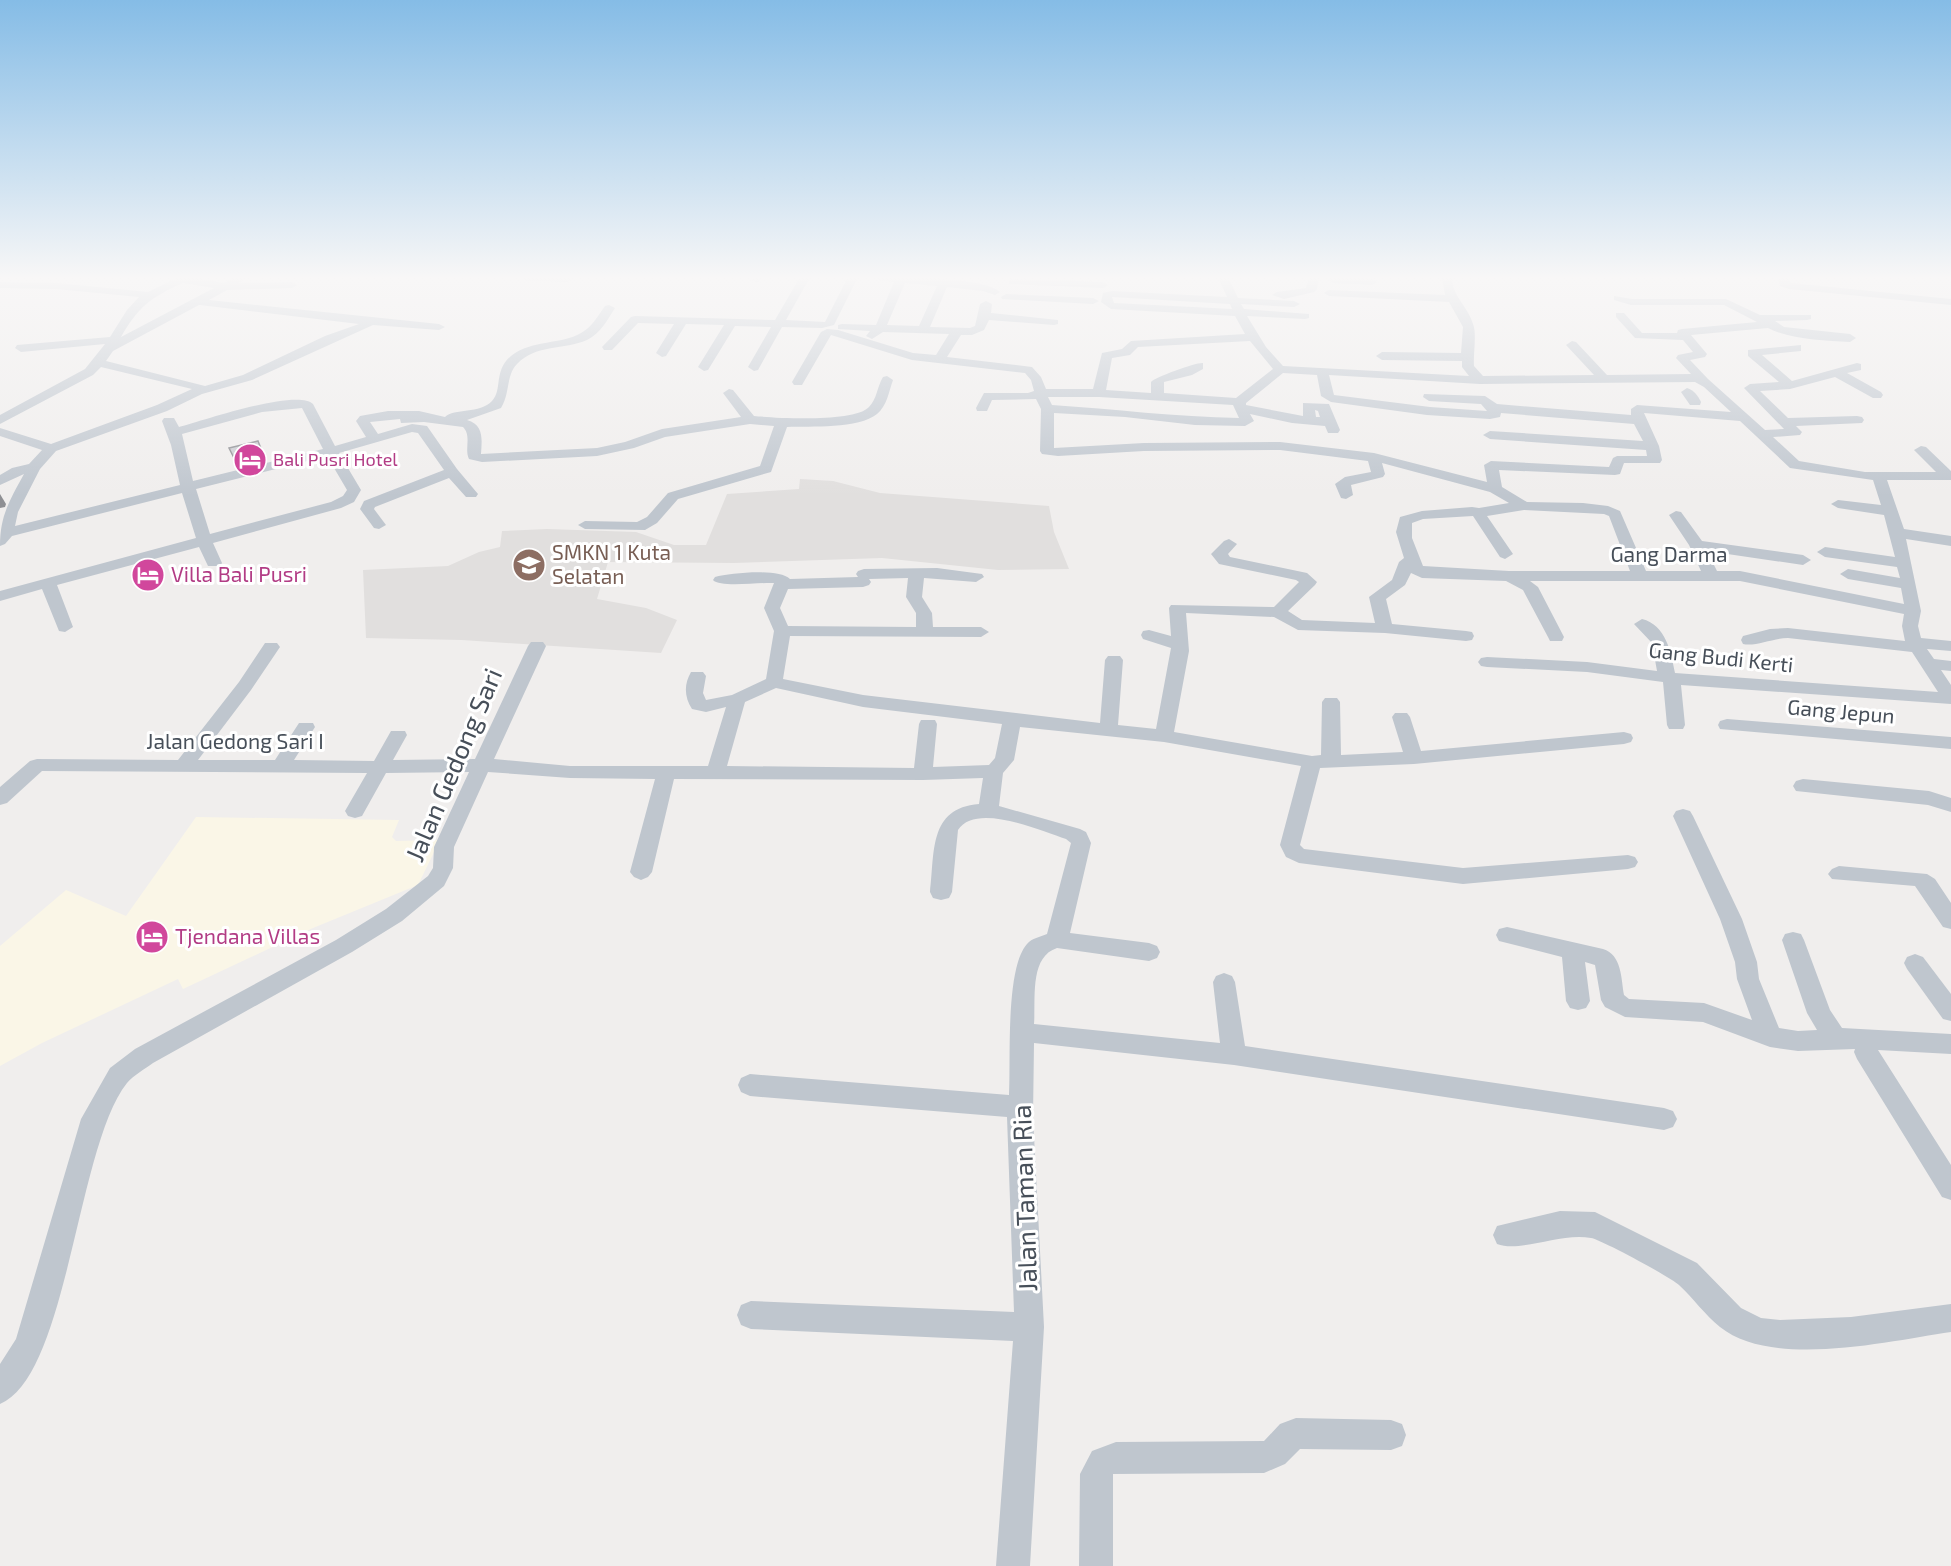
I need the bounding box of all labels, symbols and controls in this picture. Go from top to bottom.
hotel icon: Bali Pusri Hotel [232,442,268,478]
place label: Bali Pusri Hotel [273,448,398,470]
place label: SMKN 1 Kuta Selatan [552,539,671,588]
street label: Gang Darma [1610,541,1728,566]
school or university icon: SMKN 1 Kuta Selatan [511,547,547,583]
hotel icon: Villa Bali Pusri [130,557,166,593]
place label: Villa Bali Pusri [171,561,307,586]
street label: Gang Budi Kerti [1648,636,1795,677]
street label: Jalan Gedong Sari [398,663,507,866]
street label: Gang Jepun [1786,693,1896,728]
street label: Jalan Gedong Sari I [146,728,324,753]
hotel icon: Tjendana Villas [134,919,170,955]
place label: Tjendana Villas [175,923,320,949]
street label: Jalan Taman Ria [1005,1104,1042,1292]

